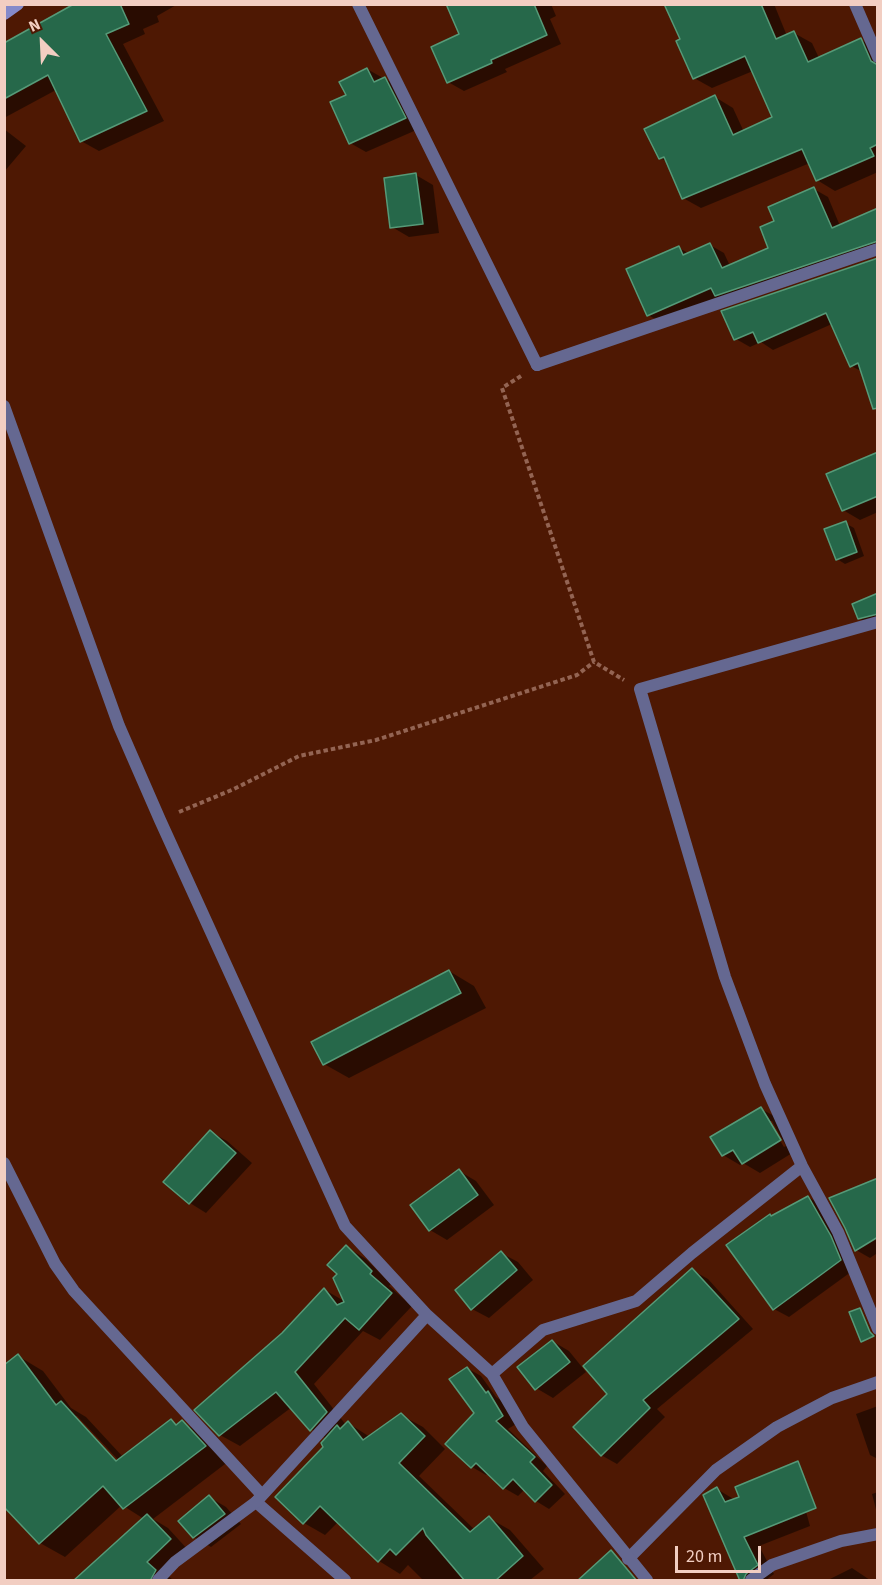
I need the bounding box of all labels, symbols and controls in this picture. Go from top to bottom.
north arrow [12,12,72,72]
text: N [25,13,44,38]
scale bar [678,1534,764,1572]
text: 20 m [686,1544,722,1569]

